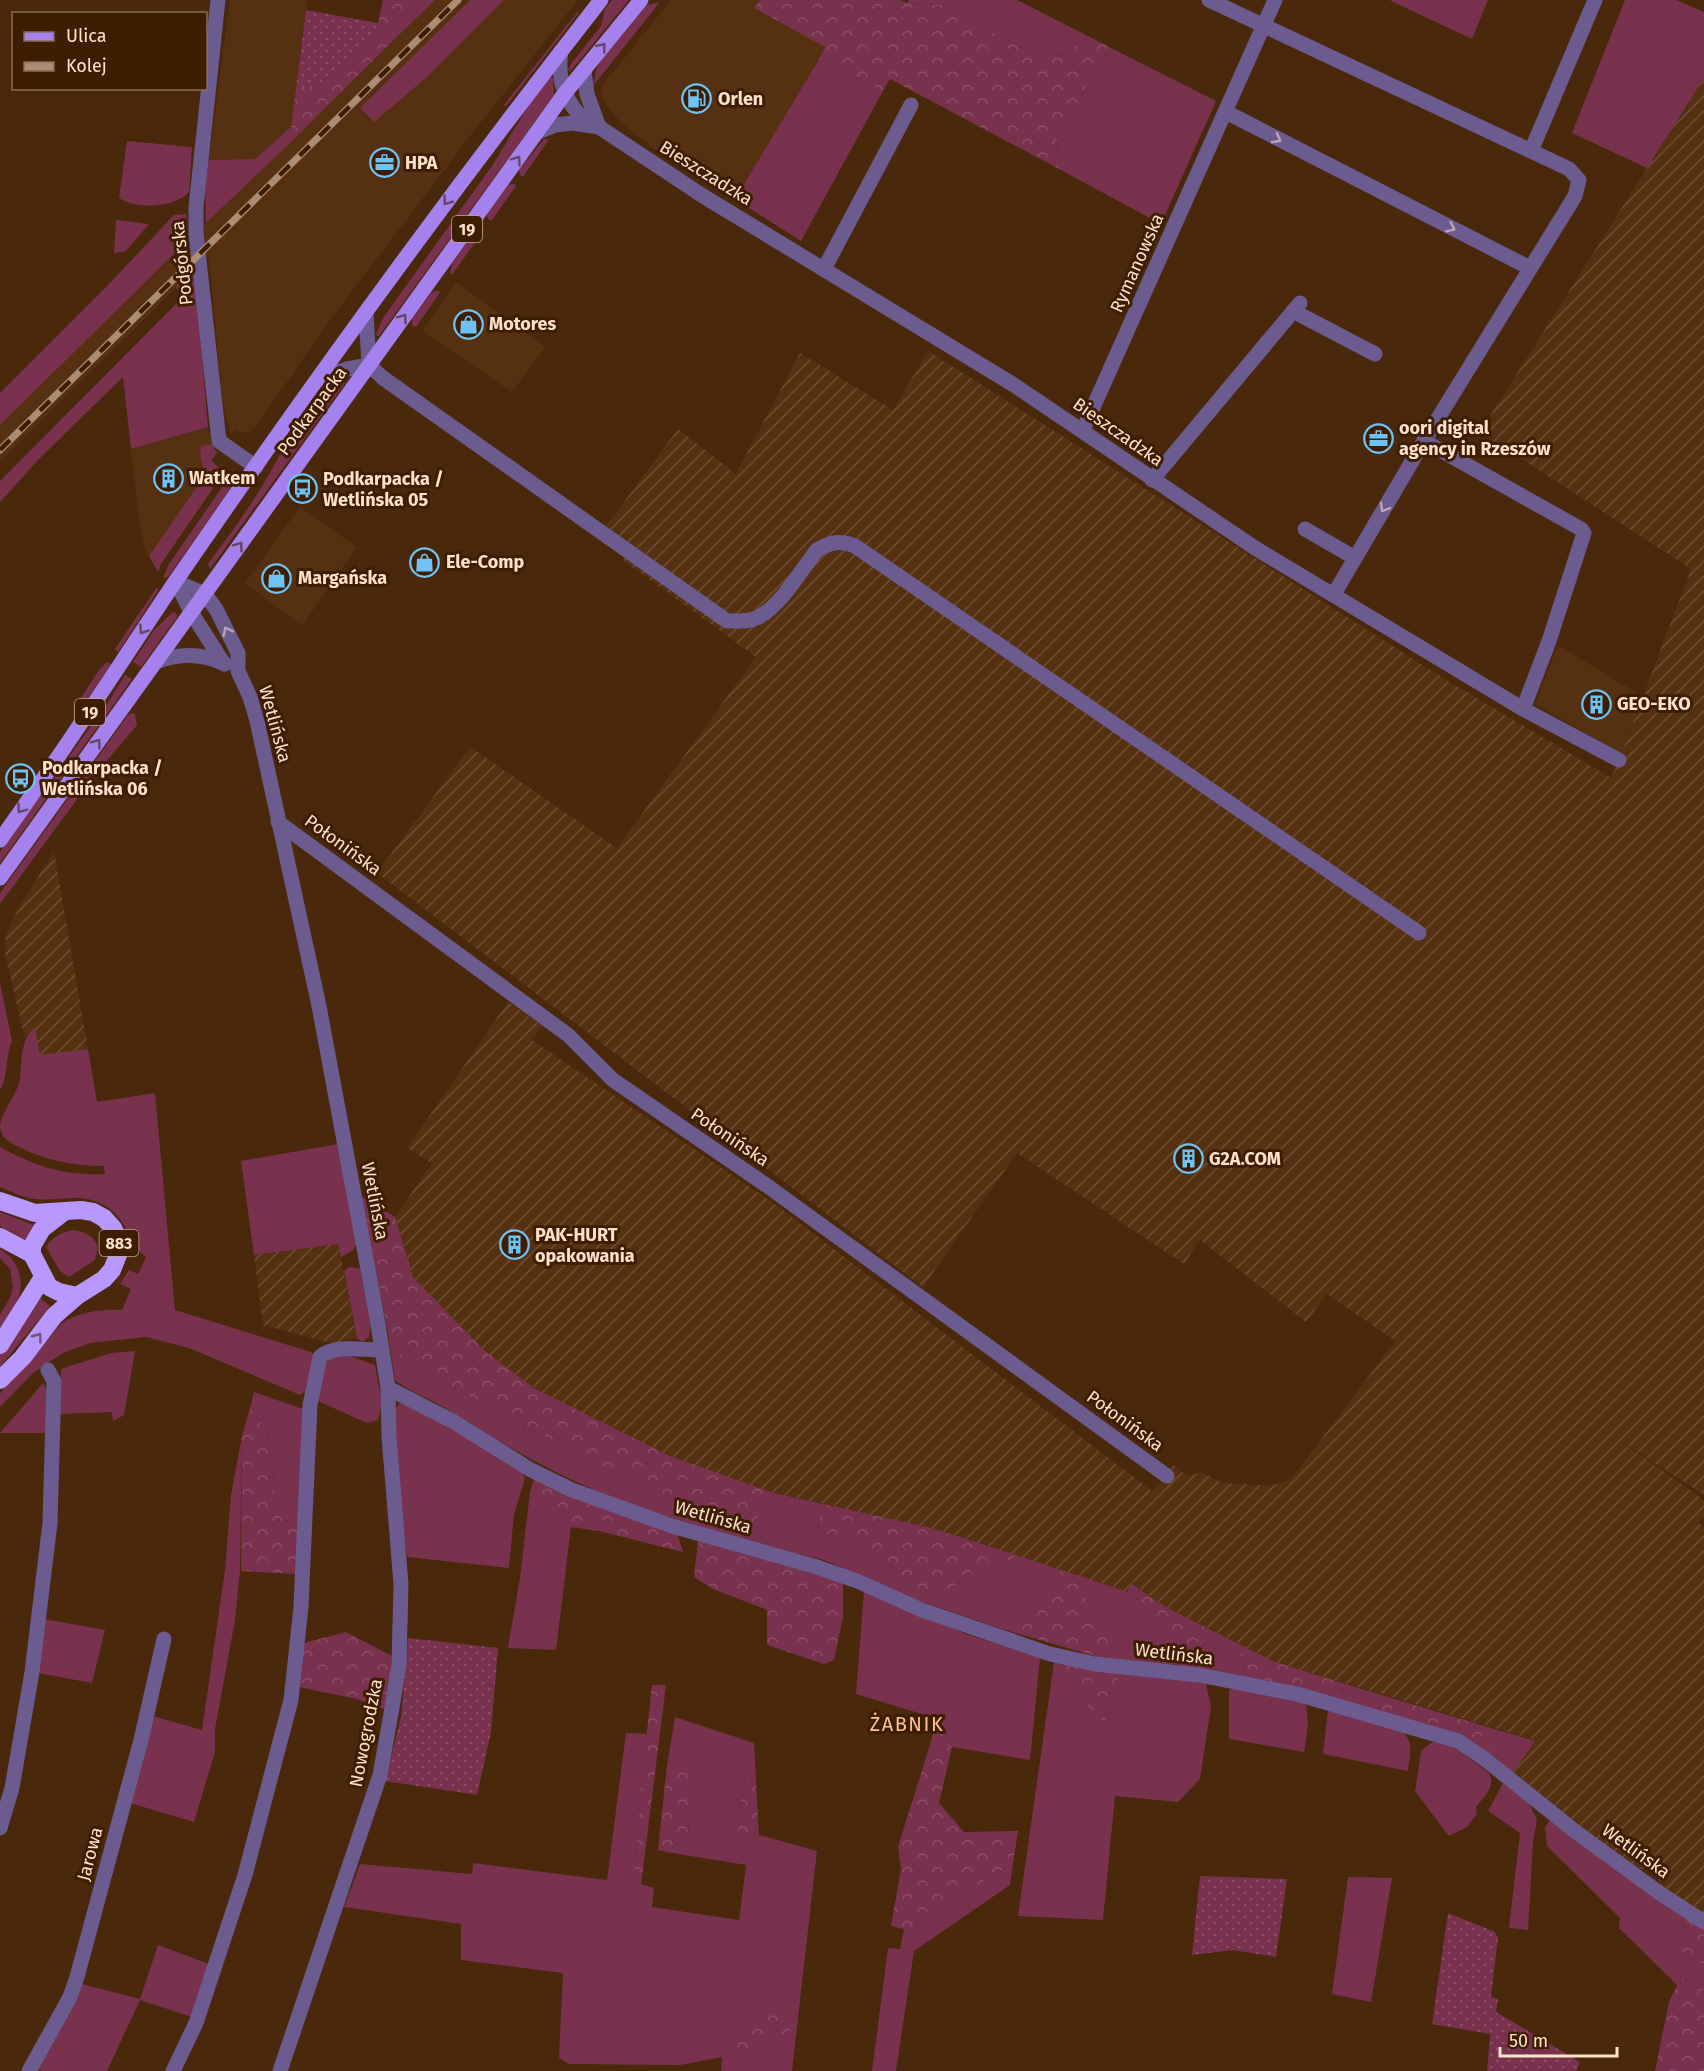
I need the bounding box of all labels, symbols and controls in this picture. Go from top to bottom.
legend [12,12,207,90]
text: Ulica [66,25,106,47]
one-way arrow [595,43,606,54]
text: Kolej [66,55,107,77]
fuel station icon: Orlen [681,83,713,115]
place label: Orlen [718,88,763,110]
one-way arrow [1271,132,1282,143]
street label: Bieszczadzka [656,136,756,210]
office icon: HPA [368,147,400,179]
place label: HPA [405,152,438,174]
one-way arrow [510,155,521,166]
one-way arrow [443,194,454,205]
street label: Rymanowska [1105,210,1169,316]
road number: 19 [452,216,482,242]
street label: Podgórska [167,220,197,306]
one-way arrow [1444,221,1455,233]
shop icon: Motores [452,308,484,340]
one-way arrow [396,313,407,324]
place label: Motores [489,313,556,335]
street label: Podkarpacka [272,362,352,460]
street label: Bieszczadzka [1069,393,1167,471]
place label: oori digital agency in Rzeszów [1399,417,1551,460]
office icon: oori digital agency in Rzeszów [1362,422,1394,454]
building icon: Watkem [152,462,184,494]
place label: Watkem [189,467,255,489]
place label: Podkarpacka / Wetlińska 05 [323,468,444,511]
bus stop icon: Podkarpacka / Wetlińska 05 [286,473,318,505]
one-way arrow [1380,502,1391,512]
one-way arrow [232,541,243,552]
shop icon: Ele-Comp [409,546,441,578]
place label: Ele-Comp [446,551,525,573]
shop icon: Margańska [261,562,293,594]
place label: Margańska [298,567,387,589]
one-way arrow [140,624,151,635]
one-way arrow [223,626,235,637]
street label: Wetlińska [254,683,296,765]
building icon: GEO-EKO [1580,688,1612,720]
place label: GEO-EKO [1617,693,1691,715]
road number: 19 [75,699,105,725]
one-way arrow [90,739,101,750]
place label: Podkarpacka / Wetlińska 06 [42,757,163,800]
bus stop icon: Podkarpacka / Wetlińska 06 [5,762,37,794]
one-way arrow [17,802,28,813]
street label: Połonińska [300,810,386,880]
street label: Połonińska [687,1103,773,1171]
building icon: G2A.COM [1172,1143,1204,1175]
place label: G2A.COM [1209,1148,1281,1170]
street label: Wetlińska [357,1160,393,1242]
place label: PAK-HURT opakowania [535,1224,635,1267]
building icon: PAK-HURT opakowania [498,1229,530,1261]
road number: 883 [100,1230,138,1256]
one-way arrow [30,1333,41,1344]
street label: Połonińska [1082,1386,1168,1456]
street label: Wetlińska [672,1496,754,1538]
street label: Wetlińska [1134,1638,1214,1670]
street label: Nowogrodzka [345,1677,387,1789]
district label: ŻABNIK [870,1712,944,1736]
street label: Wetlińska [1598,1819,1674,1883]
street label: Jarowa [72,1825,108,1883]
scale bar [1500,2020,1617,2058]
text: 50 m [1509,2030,1548,2052]

